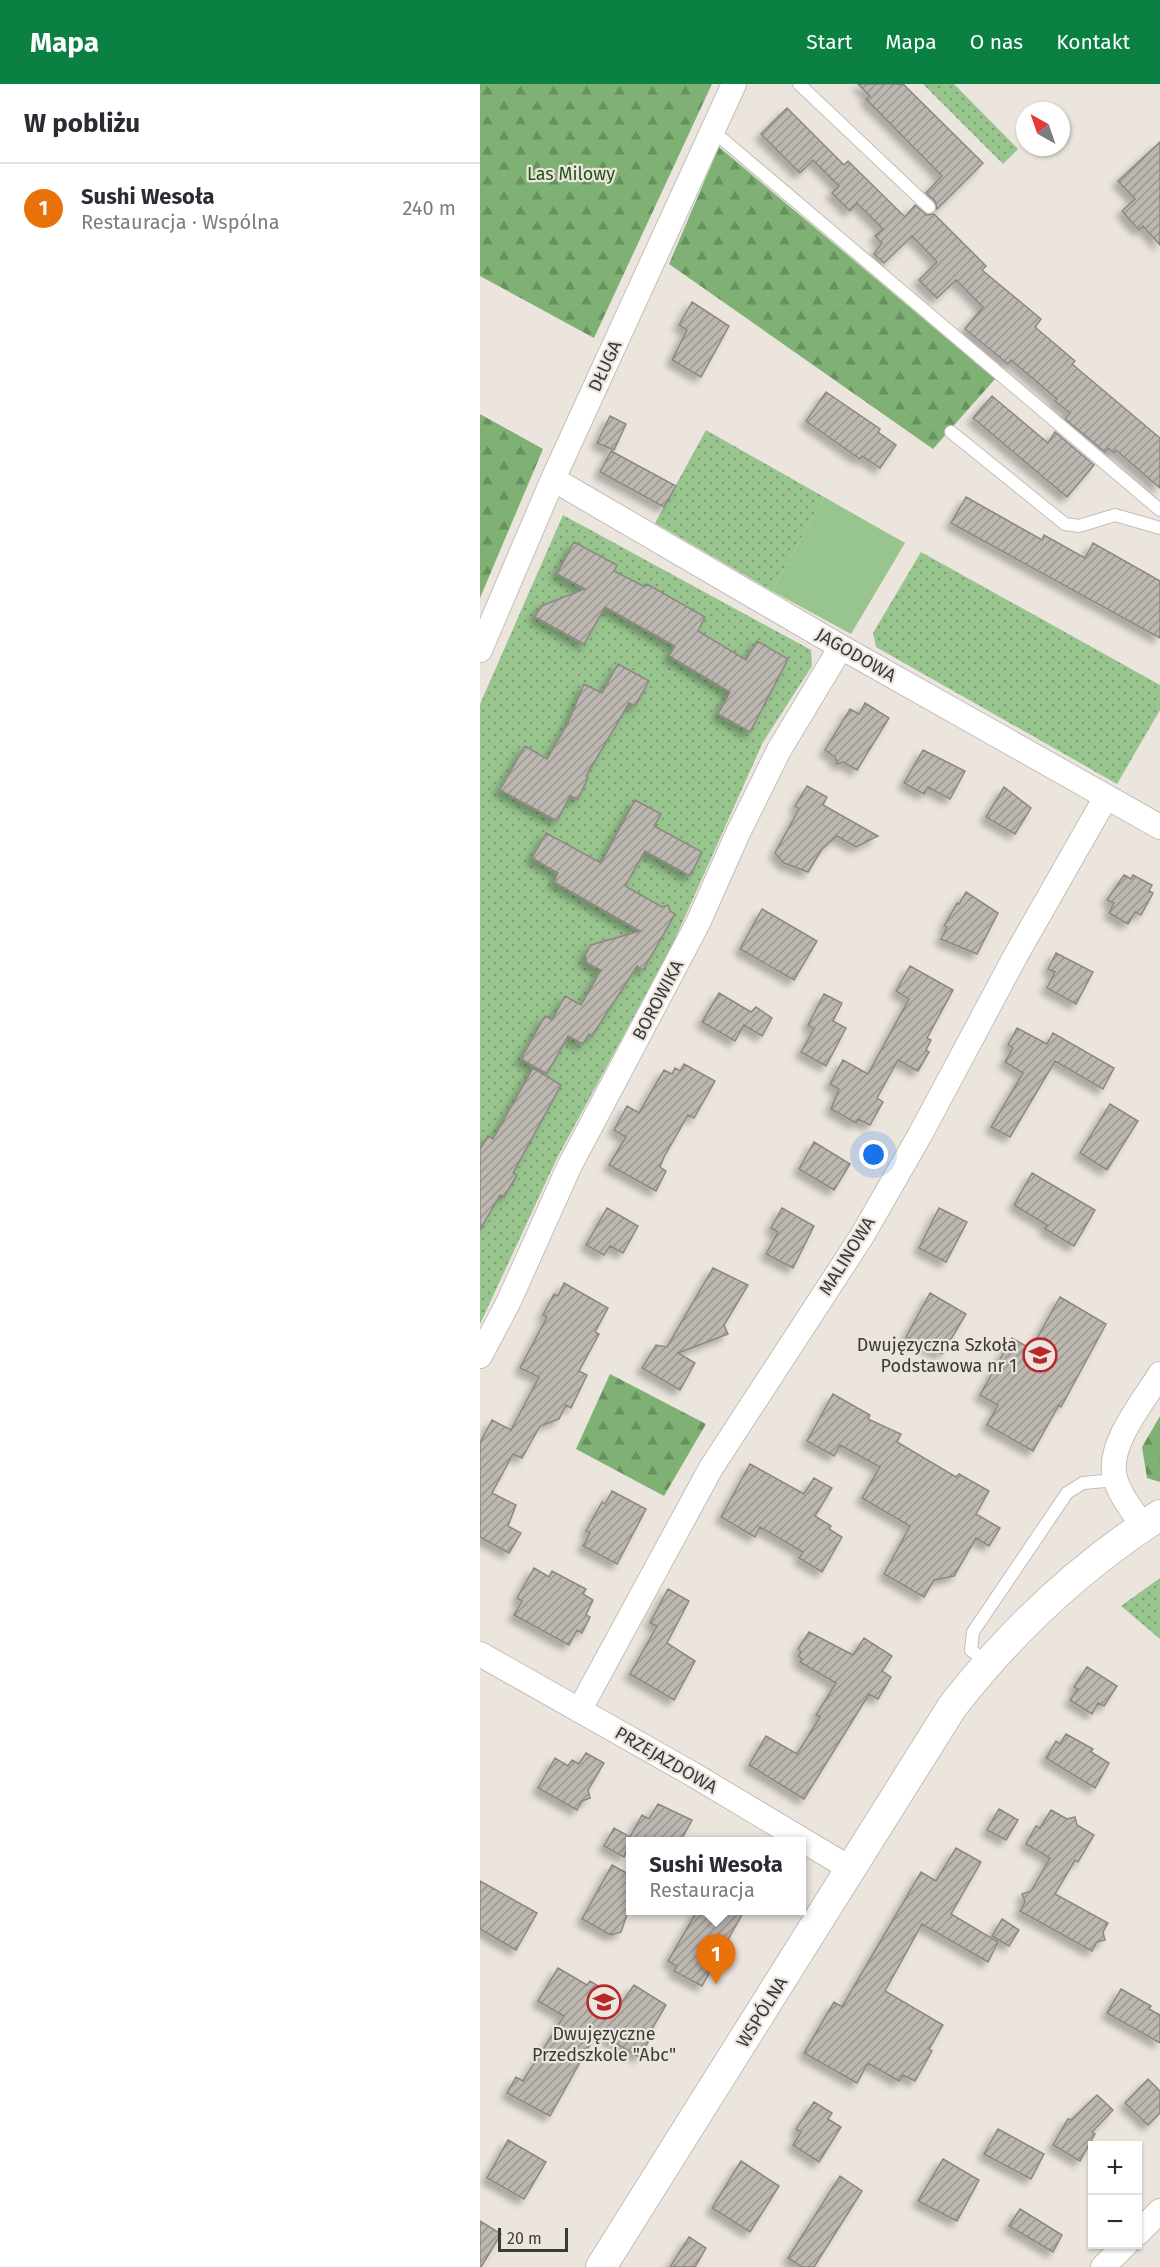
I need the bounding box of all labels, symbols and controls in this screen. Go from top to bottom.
text: Mapa [30,26,99,59]
text: Start [806,29,852,55]
text: Mapa [885,29,937,55]
text: O nas [970,29,1023,55]
text: Kontakt [1056,29,1130,55]
north arrow [1016,102,1070,156]
text: W pobliżu [24,108,140,139]
park label: Las Milowy [527,163,615,185]
text: Sushi Wesoła [81,183,215,210]
text: 1 [39,196,48,220]
text: 240 m [402,196,456,220]
text: Restauracja · Wspólna [81,210,280,234]
street label: DŁUGA [584,336,627,395]
street label: JAGODOWA [812,623,900,687]
street label: BOROWIKA [628,956,689,1044]
your location [859,1140,888,1169]
street label: MALINOWA [814,1212,880,1299]
place label: Dwujęzyczna Szkoła Podstawowa nr 1 [857,1334,1017,1377]
school or university icon: Dwujęzyczna Szkoła Podstawowa nr 1 [1022,1337,1058,1373]
street label: PRZEJAZDOWA [611,1722,722,1799]
popup [626,1837,806,1915]
text: Sushi Wesoła [649,1851,783,1878]
text: Restauracja [649,1878,755,1902]
pin: 1 [696,1934,736,1984]
street label: WSPÓLNA [731,1972,793,2051]
school or university icon: Dwujęzyczne Przedszkole "Abc" [586,1984,622,2020]
place label: Dwujęzyczne Przedszkole "Abc" [532,2023,676,2066]
map controls [1088,2141,1142,2249]
button: + [1088,2141,1142,2195]
button: − [1088,2195,1142,2249]
scale bar [498,2225,568,2252]
text: 20 m [507,2229,542,2248]

